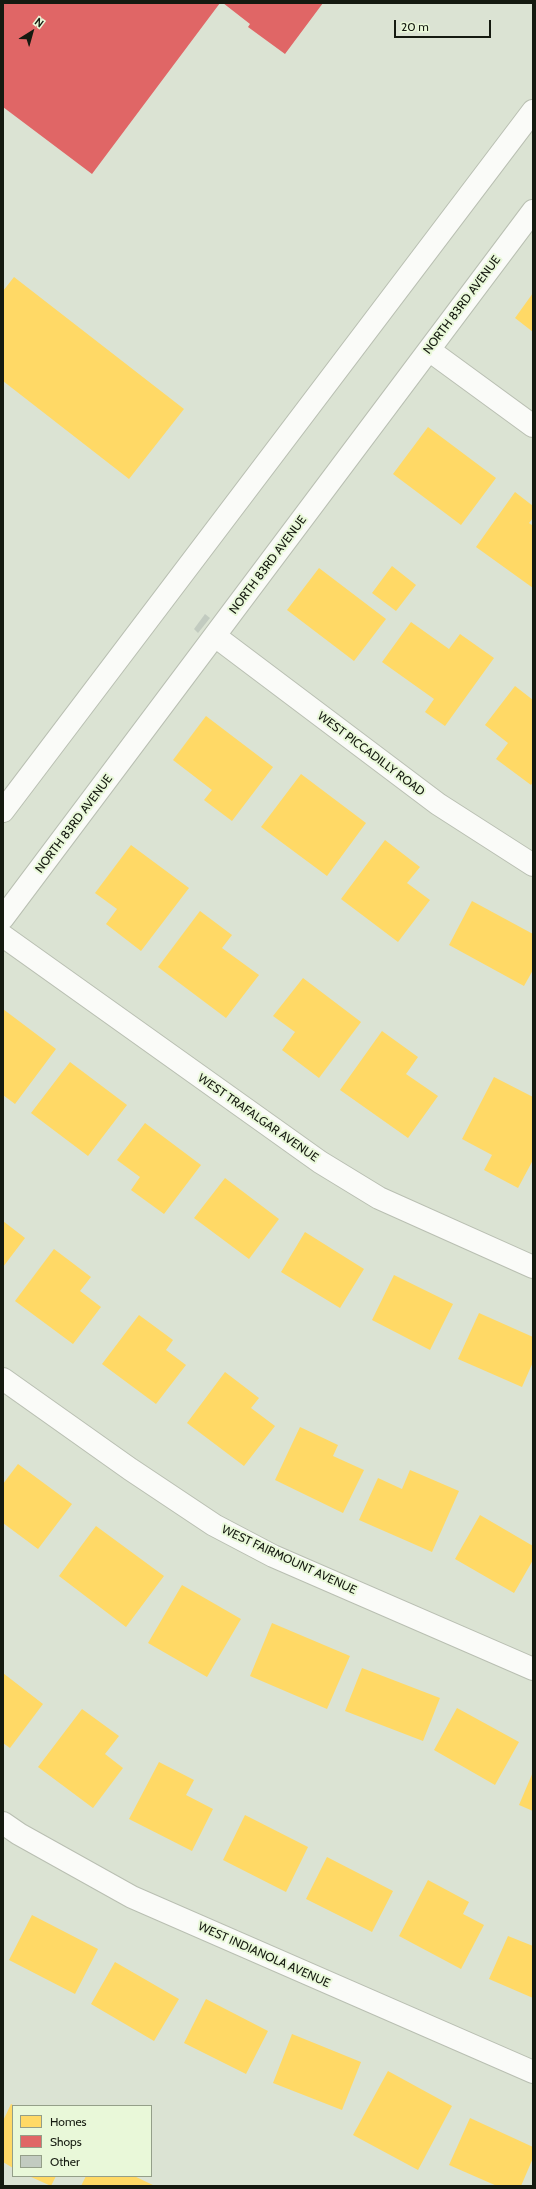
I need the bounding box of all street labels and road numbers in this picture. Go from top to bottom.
street label: NORTH 83RD AVENUE [420,253,504,357]
street label: NORTH 83RD AVENUE [226,513,310,617]
street label: WEST PICCADILLY ROAD [315,709,427,799]
street label: NORTH 83RD AVENUE [32,772,116,876]
street label: WEST TRAFALGAR AVENUE [195,1071,321,1165]
street label: WEST FAIRMOUNT AVENUE [219,1522,359,1598]
street label: WEST INDIANOLA AVENUE [196,1919,332,1991]

